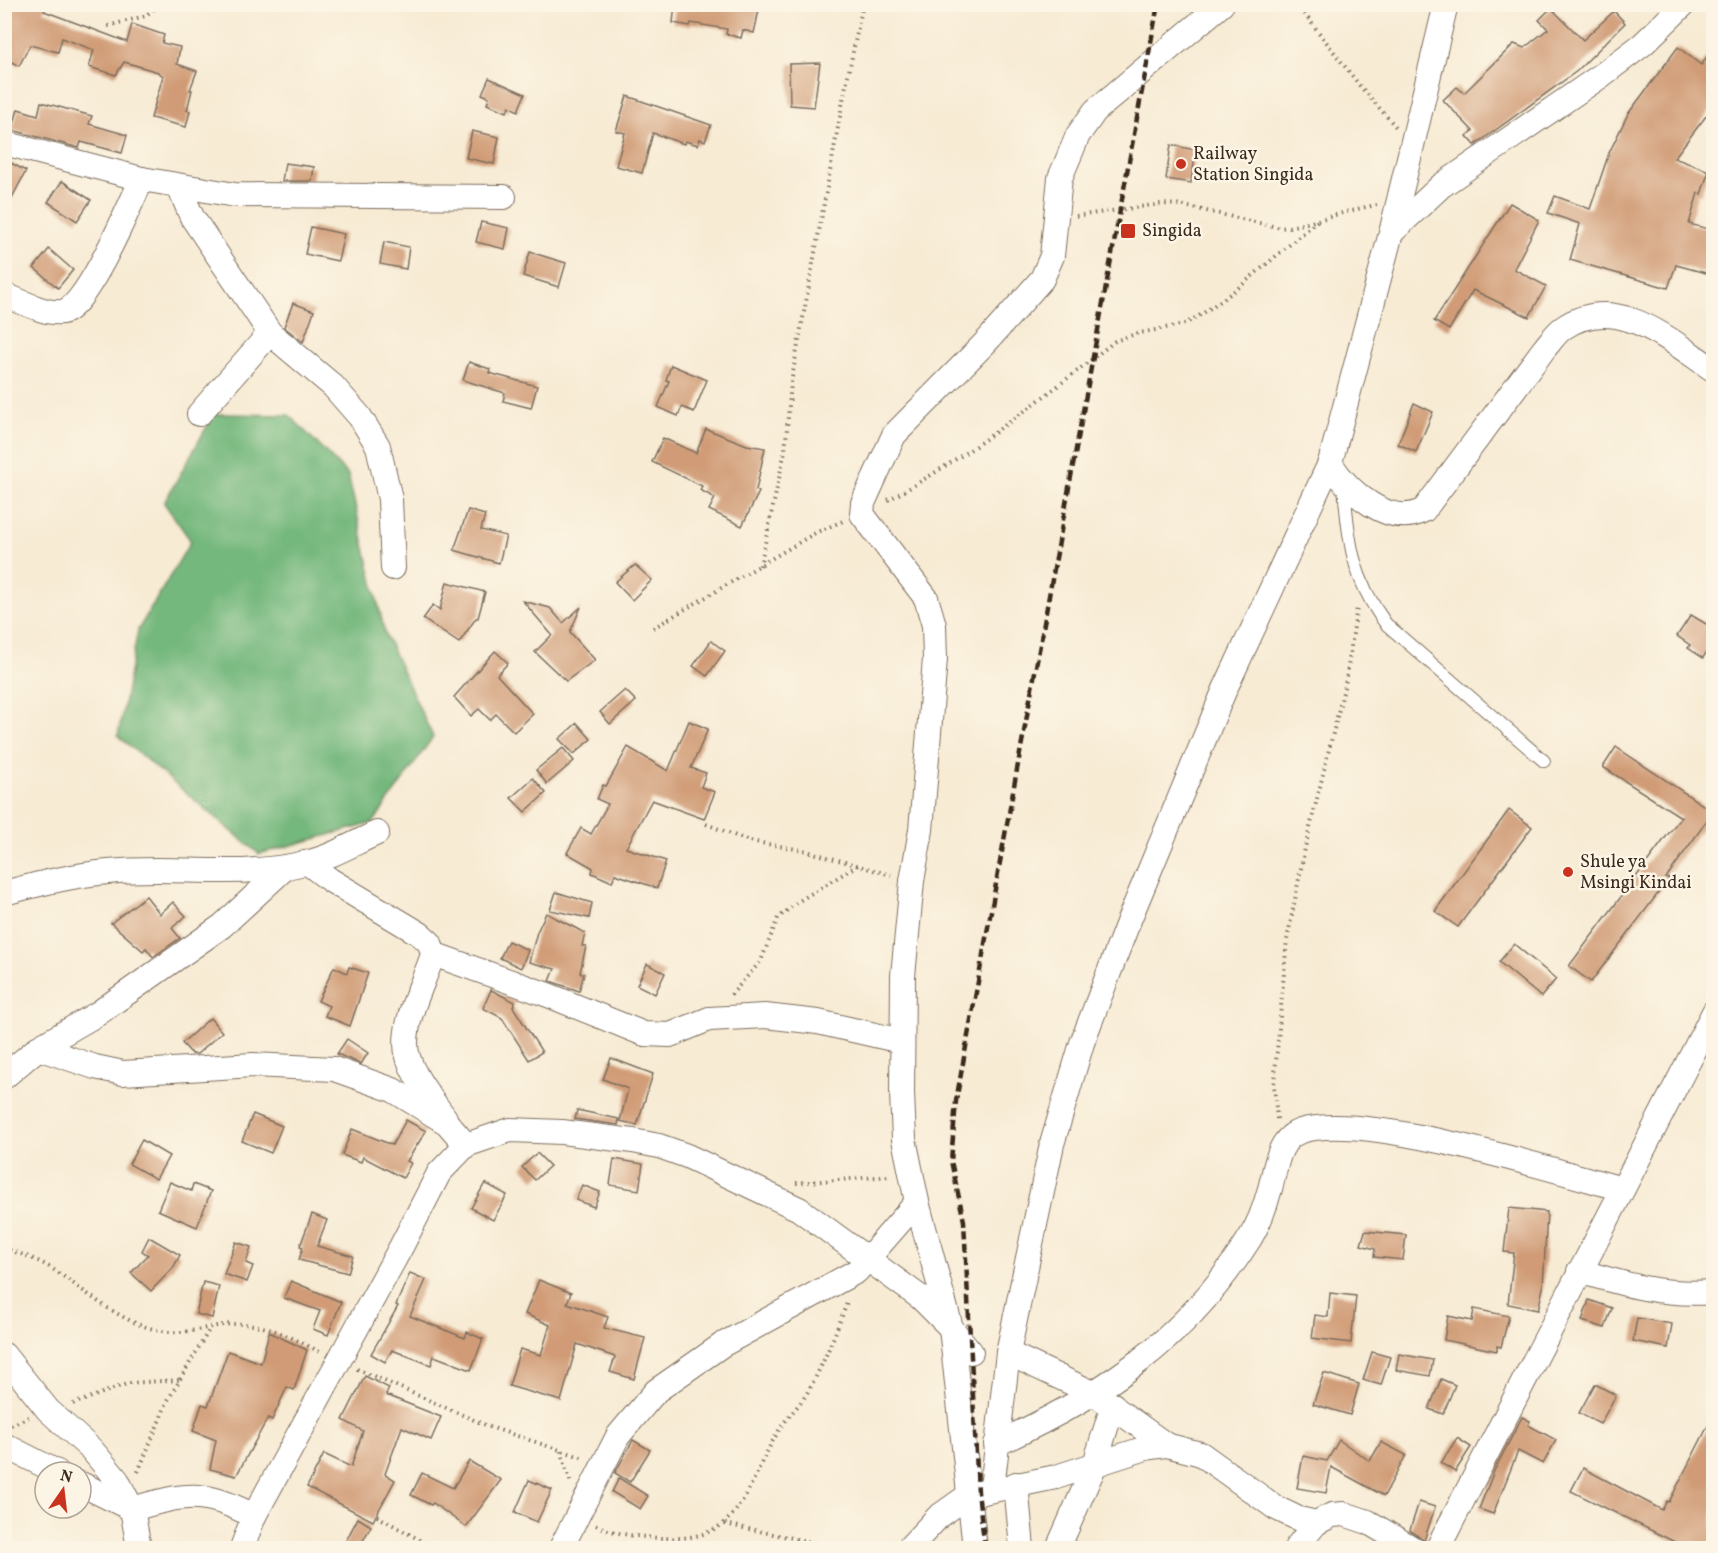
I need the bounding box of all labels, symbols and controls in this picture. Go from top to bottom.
place label: Railway Station Singida [1193,142,1313,188]
marker: Railway Station Singida [1174,157,1188,171]
place label: Singida [1142,219,1202,244]
marker: Singida [1119,222,1137,240]
place label: Shule ya Msingi Kindai [1580,850,1692,896]
marker: Shule ya Msingi Kindai [1561,865,1575,879]
north arrow [33,1460,93,1520]
text: N [58,1465,75,1490]

